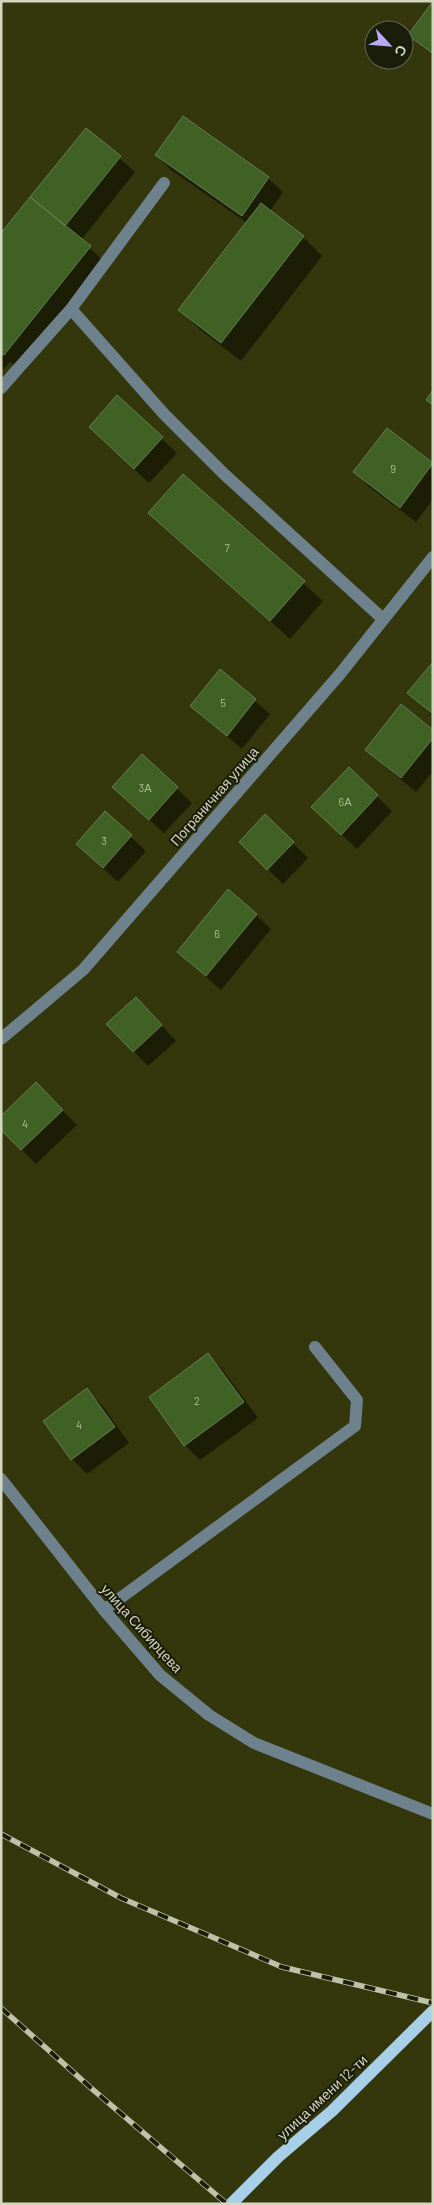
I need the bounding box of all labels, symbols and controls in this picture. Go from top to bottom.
north arrow [364,20,414,70]
text: С [391,43,411,59]
house number: 9 [390,462,396,475]
house number: 7 [224,541,230,554]
house number: 5 [220,696,226,709]
street label: Пограничная улица [166,743,262,849]
house number: 3А [138,781,152,794]
house number: 6А [338,795,352,808]
house number: 3 [101,834,107,847]
house number: 6 [214,927,220,940]
house number: 4 [22,1117,28,1130]
house number: 2 [194,1394,200,1407]
house number: 4 [76,1418,82,1431]
street label: улица Сибирцева [98,1580,186,1676]
street label: улица имени 12-ти [273,2051,371,2143]

